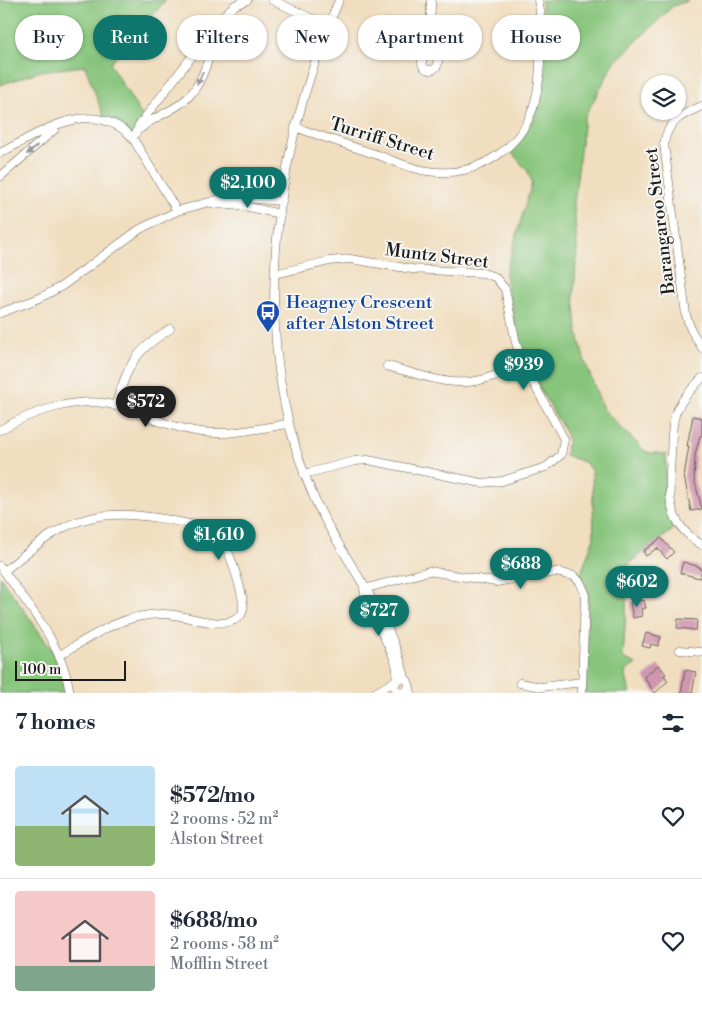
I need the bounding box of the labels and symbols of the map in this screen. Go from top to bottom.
one-way arrow [196,71,204,85]
street label: Turriff Street [327,112,438,166]
one-way arrow [26,144,38,156]
street label: Barangaroo Street [639,145,681,297]
pin: $2,100 [207,166,289,209]
street label: Muntz Street [384,238,491,274]
place label: Heagney Crescent after Alston Street [286,291,435,335]
bus stop icon: Heagney Crescent after Alston Street [255,299,281,333]
pin: $939 [494,348,554,391]
pin: $572 [116,386,176,428]
pin: $1,610 [178,518,260,561]
pin: $688 [491,548,551,590]
pin: $602 [607,566,667,608]
pin: $727 [349,594,409,637]
scale bar [15,658,126,681]

